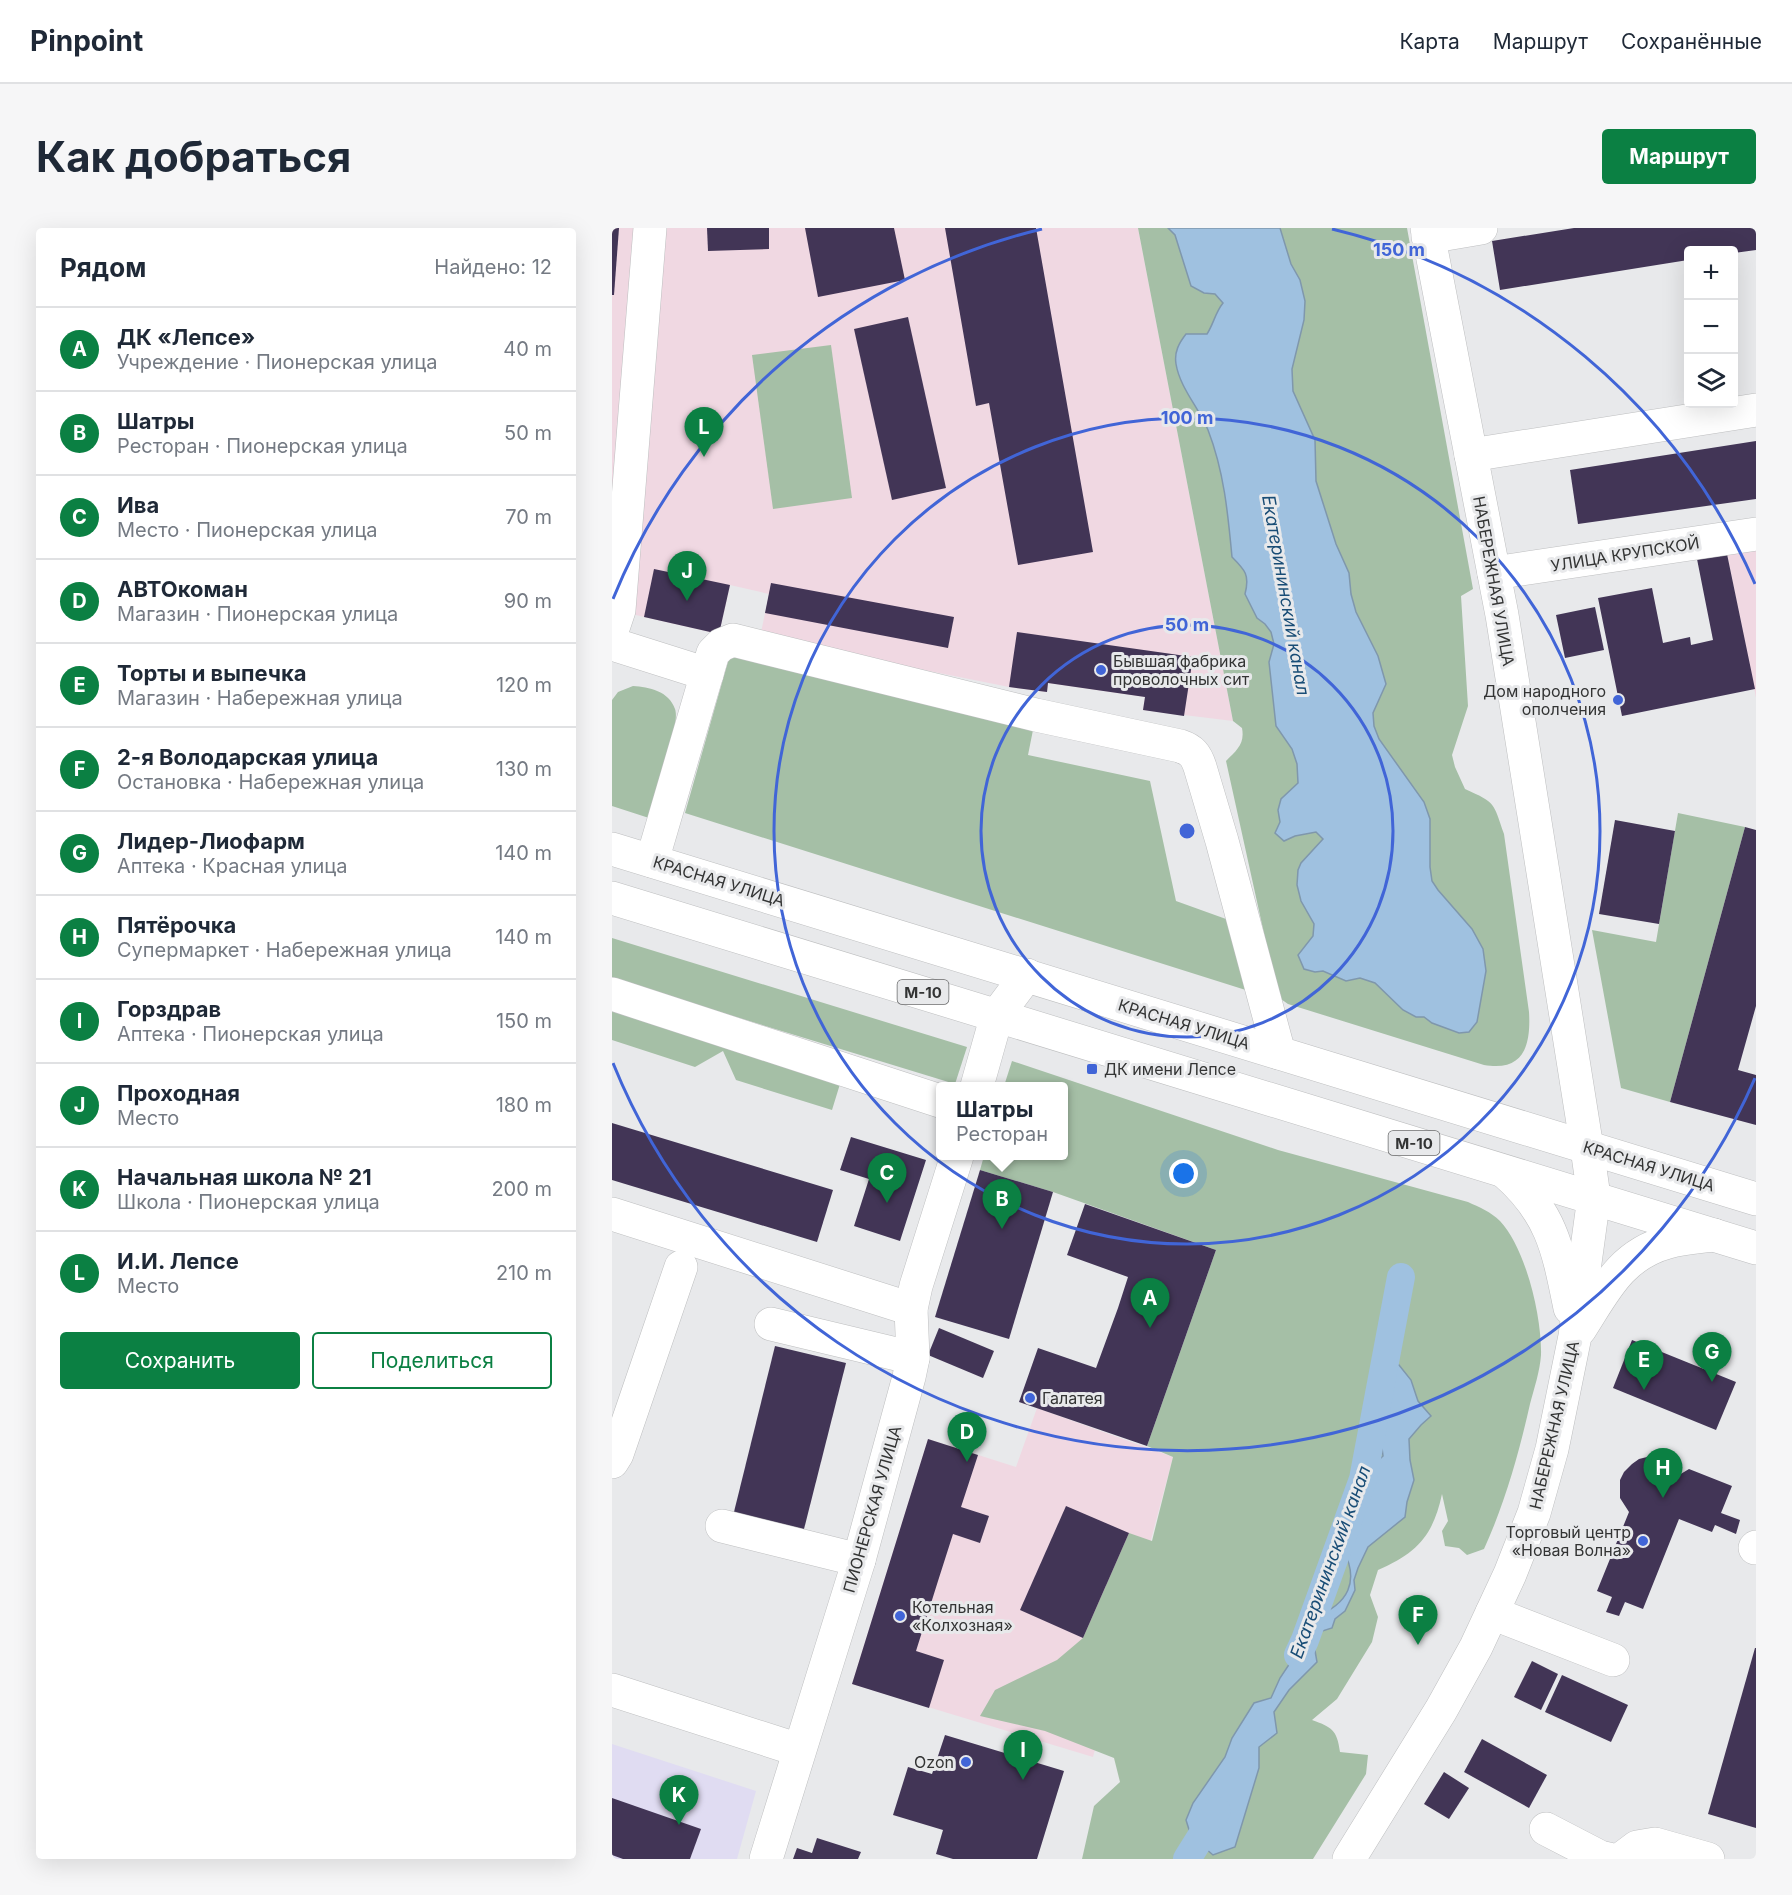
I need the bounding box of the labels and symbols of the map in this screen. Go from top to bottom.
text: 150 m [1373,239,1425,260]
text: 100 m [1161,407,1213,428]
pin: L [684,408,724,457]
water label: Екатерининский канал [1258,493,1314,697]
street label: НАБЕРЕЖНАЯ УЛИЦА [1469,494,1519,668]
street label: УЛИЦА КРУПСКОЙ [1549,532,1701,576]
pin: J [668,552,706,601]
text: 50 m [1165,614,1209,635]
place label: Бывшая фабрика проволочных сит [1113,651,1250,689]
marker: Бывшая фабрика проволочных сит [1094,663,1108,677]
place label: Дом народного ополчения [1483,681,1606,719]
marker: Дом народного ополчения [1611,693,1625,707]
centre of rings [1177,821,1197,841]
street label: КРАСНАЯ УЛИЦА [651,852,787,910]
road number: М-10 [898,980,948,1004]
street label: КРАСНАЯ УЛИЦА [1116,995,1252,1053]
place label: ДК имени Лепсе [1104,1059,1236,1079]
marker: ДК имени Лепсе [1085,1062,1099,1076]
road number: М-10 [1388,1131,1440,1155]
street label: КРАСНАЯ УЛИЦА [1581,1137,1717,1195]
pin: C [868,1154,906,1203]
your location [1169,1159,1198,1188]
pin: B [982,1180,1022,1229]
pin: A [1130,1278,1170,1328]
pin: G [1692,1332,1732,1382]
street label: НАБЕРЕЖНАЯ УЛИЦА [1525,1339,1583,1511]
pin: E [1624,1340,1664,1390]
place label: Галатея [1042,1388,1103,1408]
marker: Галатея [1023,1391,1037,1405]
pin: D [948,1412,986,1462]
street label: ПИОНЕРСКАЯ УЛИЦА [839,1423,905,1595]
pin: H [1644,1448,1682,1498]
water label: Екатерининский канал [1285,1463,1375,1661]
place label: Торговый центр «Новая Волна» [1506,1522,1631,1560]
marker: Торговый центр «Новая Волна» [1636,1534,1650,1548]
pin: F [1398,1596,1438,1645]
place label: Котельная «Колхозная» [912,1597,1013,1635]
marker: Котельная «Колхозная» [893,1609,907,1623]
pin: I [1004,1730,1042,1780]
place label: Ozon [914,1752,954,1772]
marker: Ozon [959,1755,973,1769]
pin: K [660,1776,698,1825]

